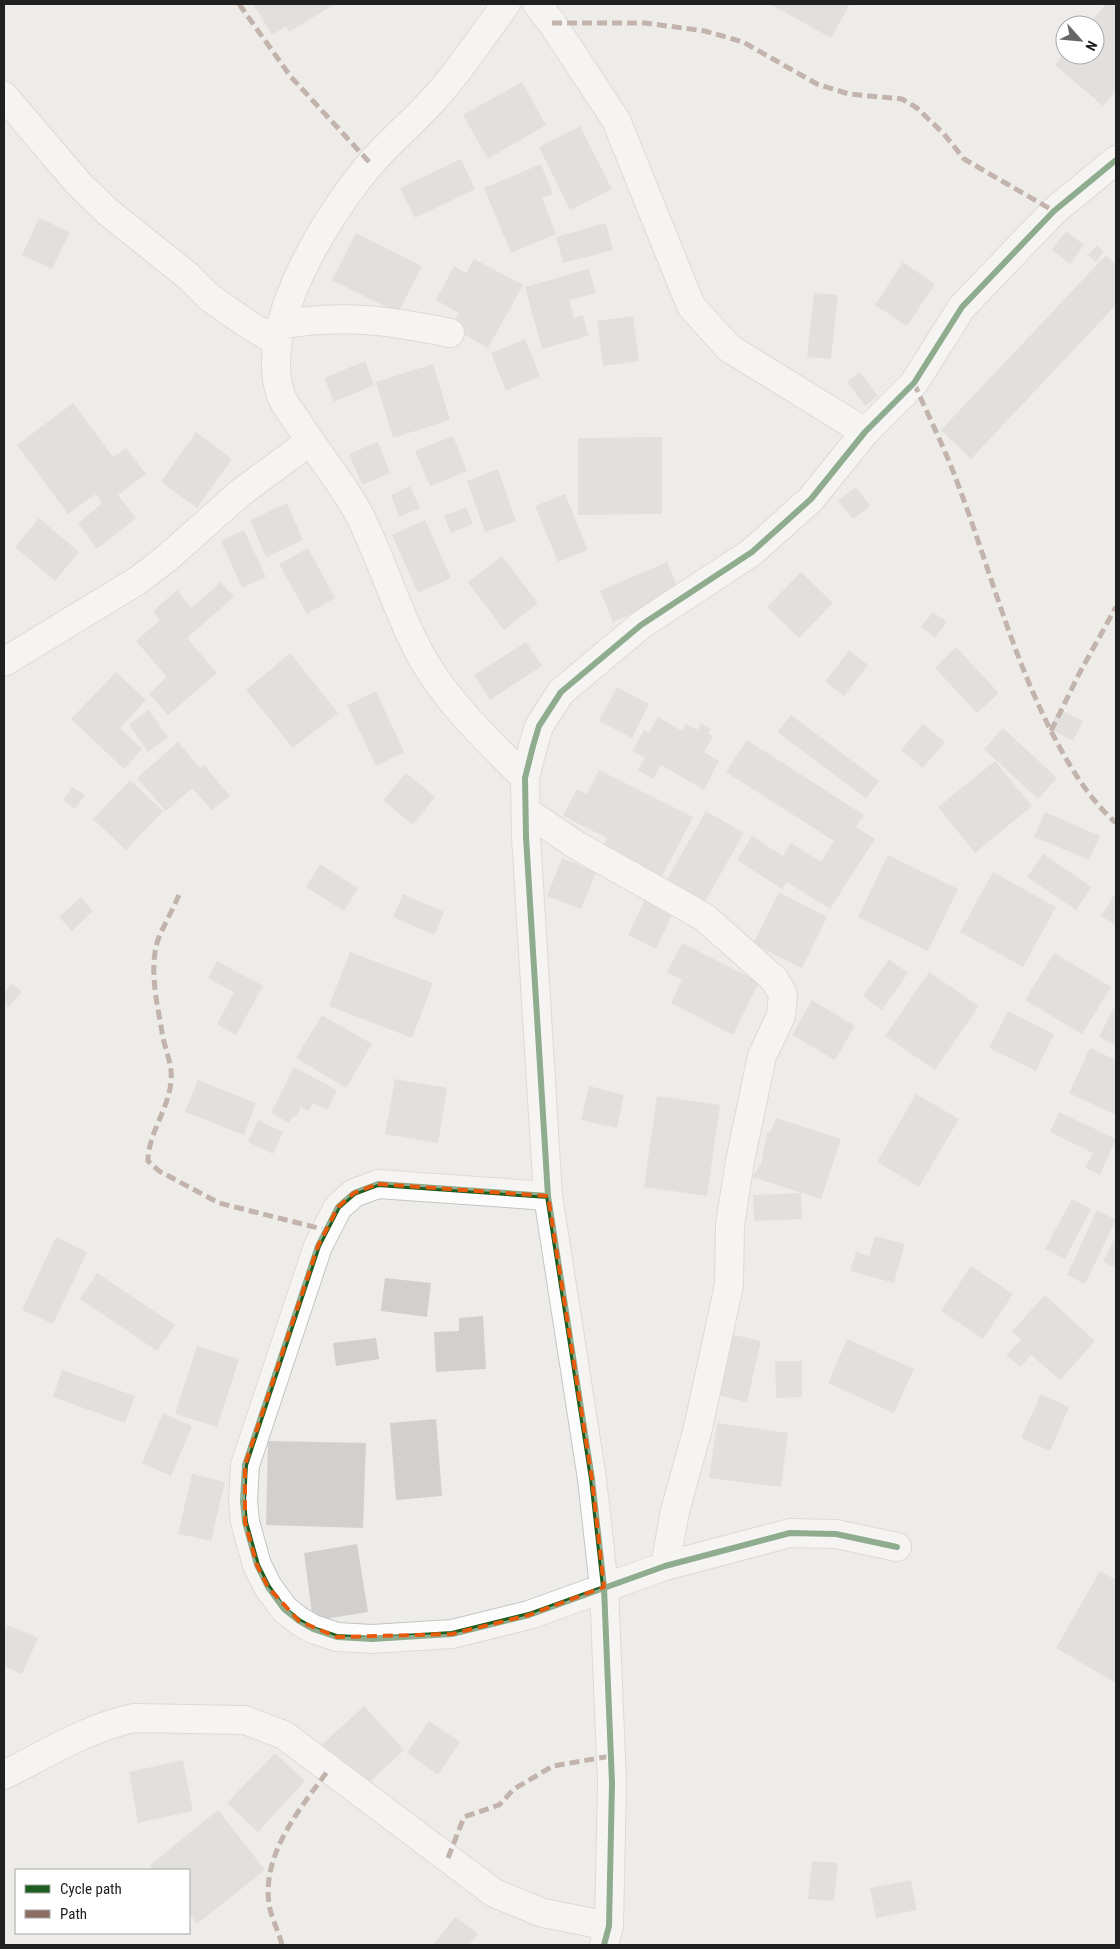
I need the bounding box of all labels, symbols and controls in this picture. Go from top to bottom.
north arrow [1055,15,1105,65]
text: N [1083,38,1101,53]
legend [15,1869,190,1934]
text: Cycle path [60,1880,122,1898]
text: Path [60,1905,87,1923]

